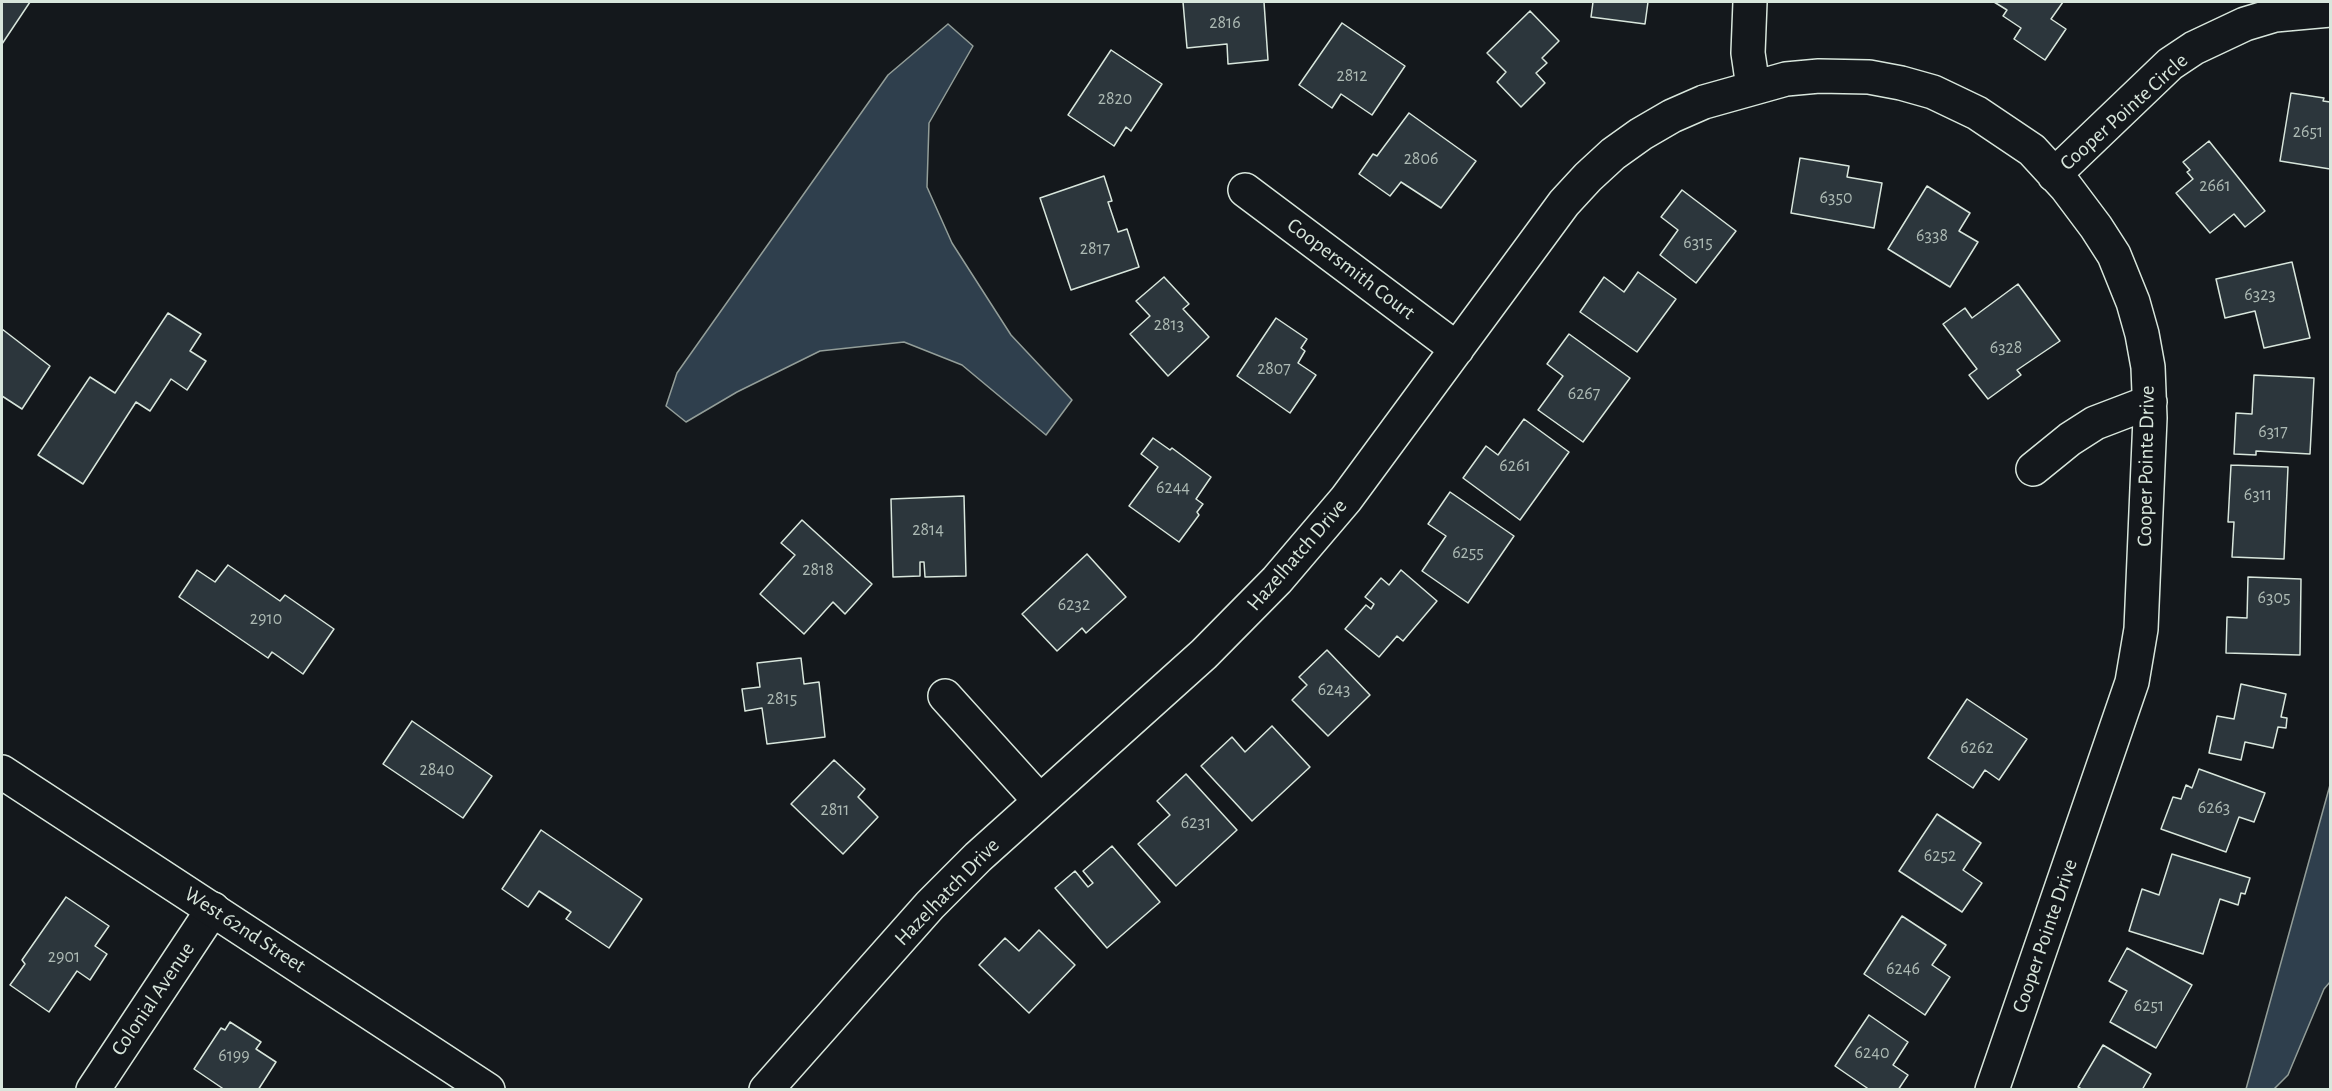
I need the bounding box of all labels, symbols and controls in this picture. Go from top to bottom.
house number: 2816 [1209,12,1241,34]
street label: Cooper Pointe Circle [2055,48,2193,176]
house number: 2812 [1336,65,1368,87]
house number: 2820 [1098,88,1132,110]
house number: 2651 [2293,121,2323,143]
house number: 2806 [1404,148,1438,170]
house number: 2661 [2199,175,2231,197]
house number: 6350 [1820,187,1852,209]
street label: Coopersmith Court [1282,213,1420,325]
house number: 6338 [1916,225,1948,247]
house number: 6315 [1683,232,1713,254]
house number: 2817 [1080,238,1110,260]
house number: 6323 [2244,284,2276,306]
house number: 2813 [1154,314,1184,336]
house number: 6328 [1990,337,2022,359]
house number: 2807 [1257,358,1291,380]
house number: 6267 [1568,383,1600,405]
street label: Cooper Pointe Drive [2132,385,2160,547]
house number: 6317 [2258,421,2288,443]
house number: 6261 [1499,455,1531,477]
house number: 6244 [1156,477,1190,499]
house number: 6311 [2244,484,2272,506]
street label: Hazelhatch Drive [1242,494,1352,616]
house number: 2814 [912,519,944,541]
house number: 6255 [1452,542,1484,564]
house number: 2818 [802,559,834,581]
house number: 6305 [2258,587,2290,609]
house number: 6232 [1058,594,1090,616]
house number: 2910 [250,608,282,630]
house number: 6243 [1318,679,1350,701]
house number: 2815 [767,688,797,710]
house number: 6262 [1960,737,1994,759]
house number: 2840 [420,759,454,781]
house number: 6263 [2198,797,2230,819]
house number: 2811 [820,799,850,821]
house number: 6231 [1181,812,1211,834]
street label: Hazelhatch Drive [889,833,1005,951]
house number: 6252 [1924,845,1956,867]
street label: Cooper Pointe Drive [2007,856,2083,1016]
street label: West 62nd Street [180,881,310,979]
street label: Colonial Avenue [106,937,200,1061]
house number: 2901 [48,946,80,968]
house number: 6246 [1886,958,1920,980]
house number: 6251 [2134,995,2164,1017]
house number: 6240 [1855,1042,1889,1064]
house number: 6199 [218,1045,250,1067]

